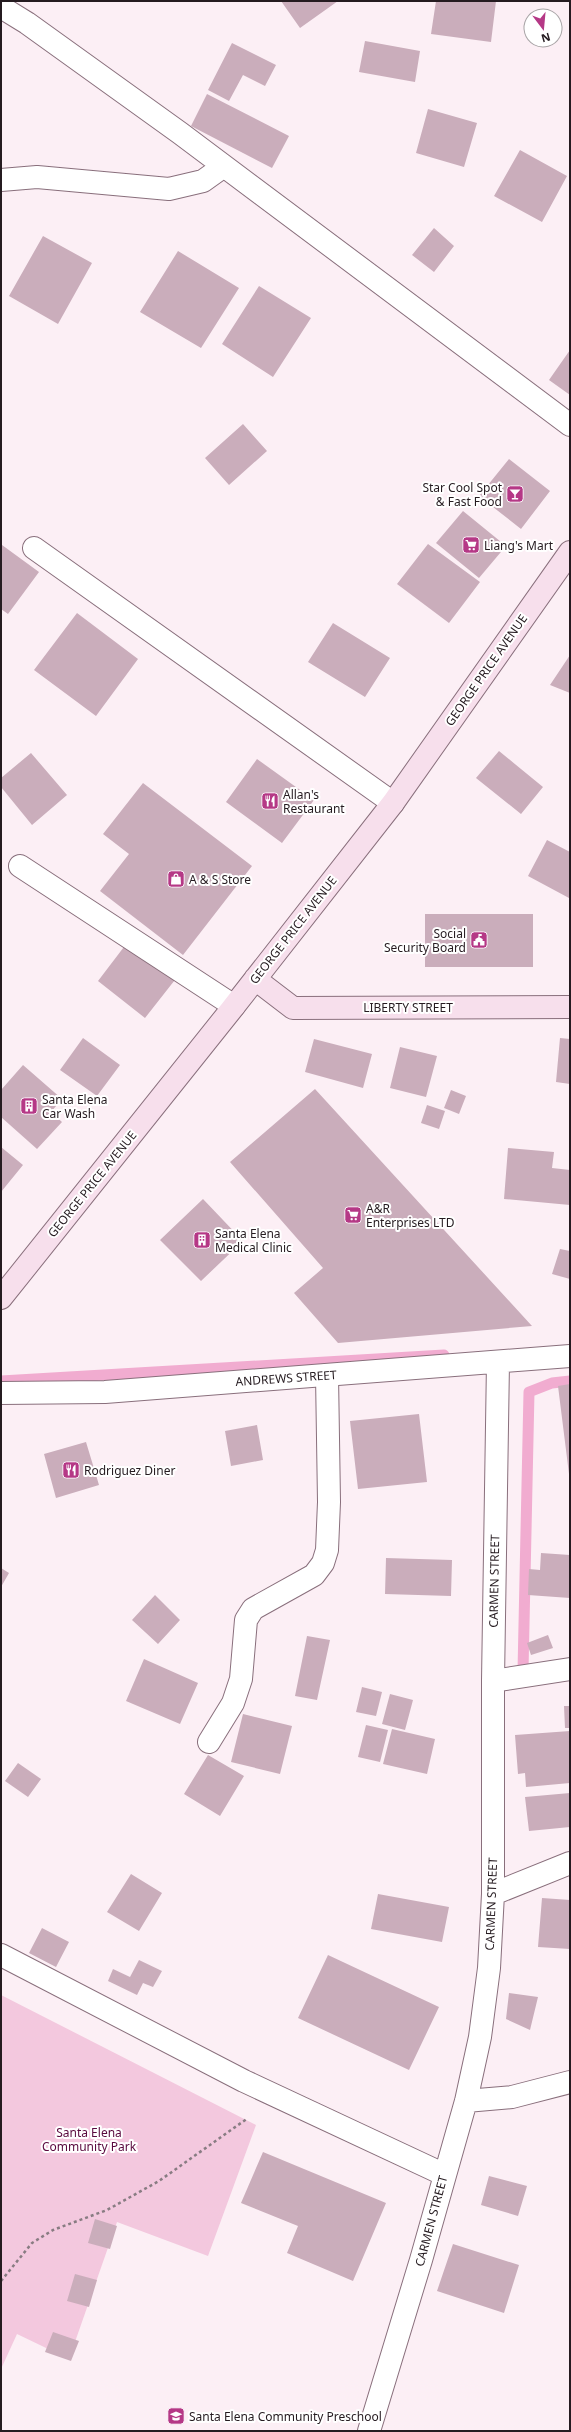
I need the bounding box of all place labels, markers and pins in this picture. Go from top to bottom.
place label: Star Cool Spot & Fast Food [422,479,503,510]
bar icon: Star Cool Spot & Fast Food [505,484,525,504]
supermarket icon: Liang's Mart [461,535,481,555]
place label: Liang's Mart [484,537,554,554]
place label: Allan's Restaurant [283,786,345,817]
restaurant icon: Allan's Restaurant [260,791,280,811]
shop icon: A & S Store [166,869,186,889]
place label: A & S Store [189,871,251,888]
place label: Social Security Board [384,925,466,956]
public building icon: Social Security Board [469,930,489,950]
place label: Santa Elena Car Wash [42,1091,108,1122]
building icon: Santa Elena Car Wash [19,1096,39,1116]
place label: A&R Enterprises LTD [366,1200,455,1231]
supermarket icon: A&R Enterprises LTD [343,1205,363,1225]
place label: Santa Elena Medical Clinic [215,1225,292,1256]
building icon: Santa Elena Medical Clinic [192,1230,212,1250]
restaurant icon: Rodriguez Diner [61,1460,81,1480]
place label: Rodriguez Diner [84,1462,175,1479]
school or university icon: Santa Elena Community Preschool [166,2406,186,2426]
place label: Santa Elena Community Preschool [189,2408,382,2425]

